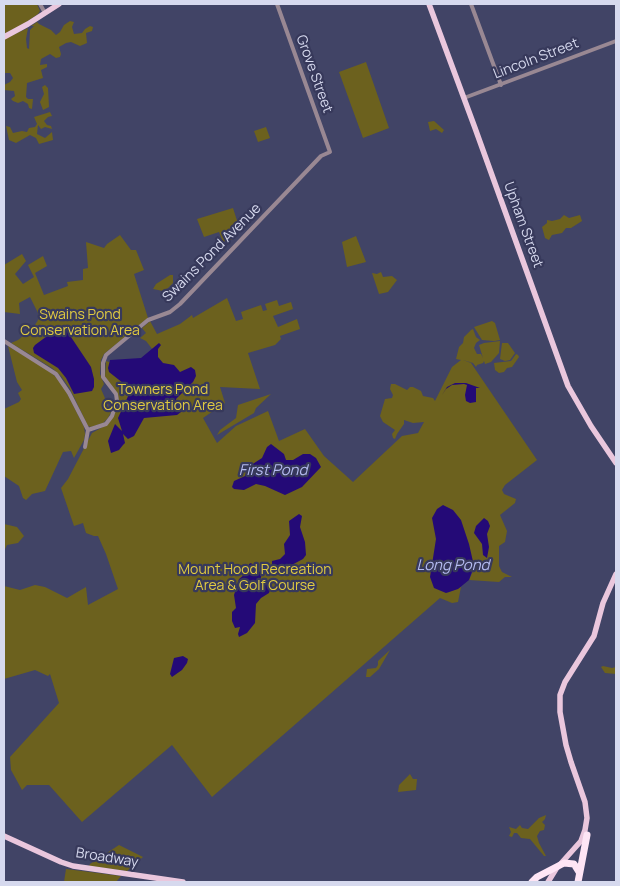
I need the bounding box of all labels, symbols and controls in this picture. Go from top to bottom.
street label: Grove Street [292,33,336,115]
street label: Lincoln Street [491,35,581,83]
street label: Upham Street [500,180,546,270]
street label: Swains Pond Avenue [159,200,265,306]
park label: Swains Pond Conservation Area [20,307,140,340]
park label: Towners Pond Conservation Area [103,382,223,414]
water label: First Pond [239,462,307,480]
water label: Long Pond [417,557,489,575]
park label: Mount Hood Recreation Area & Golf Course [178,562,332,594]
street label: Broadway [75,845,139,871]

